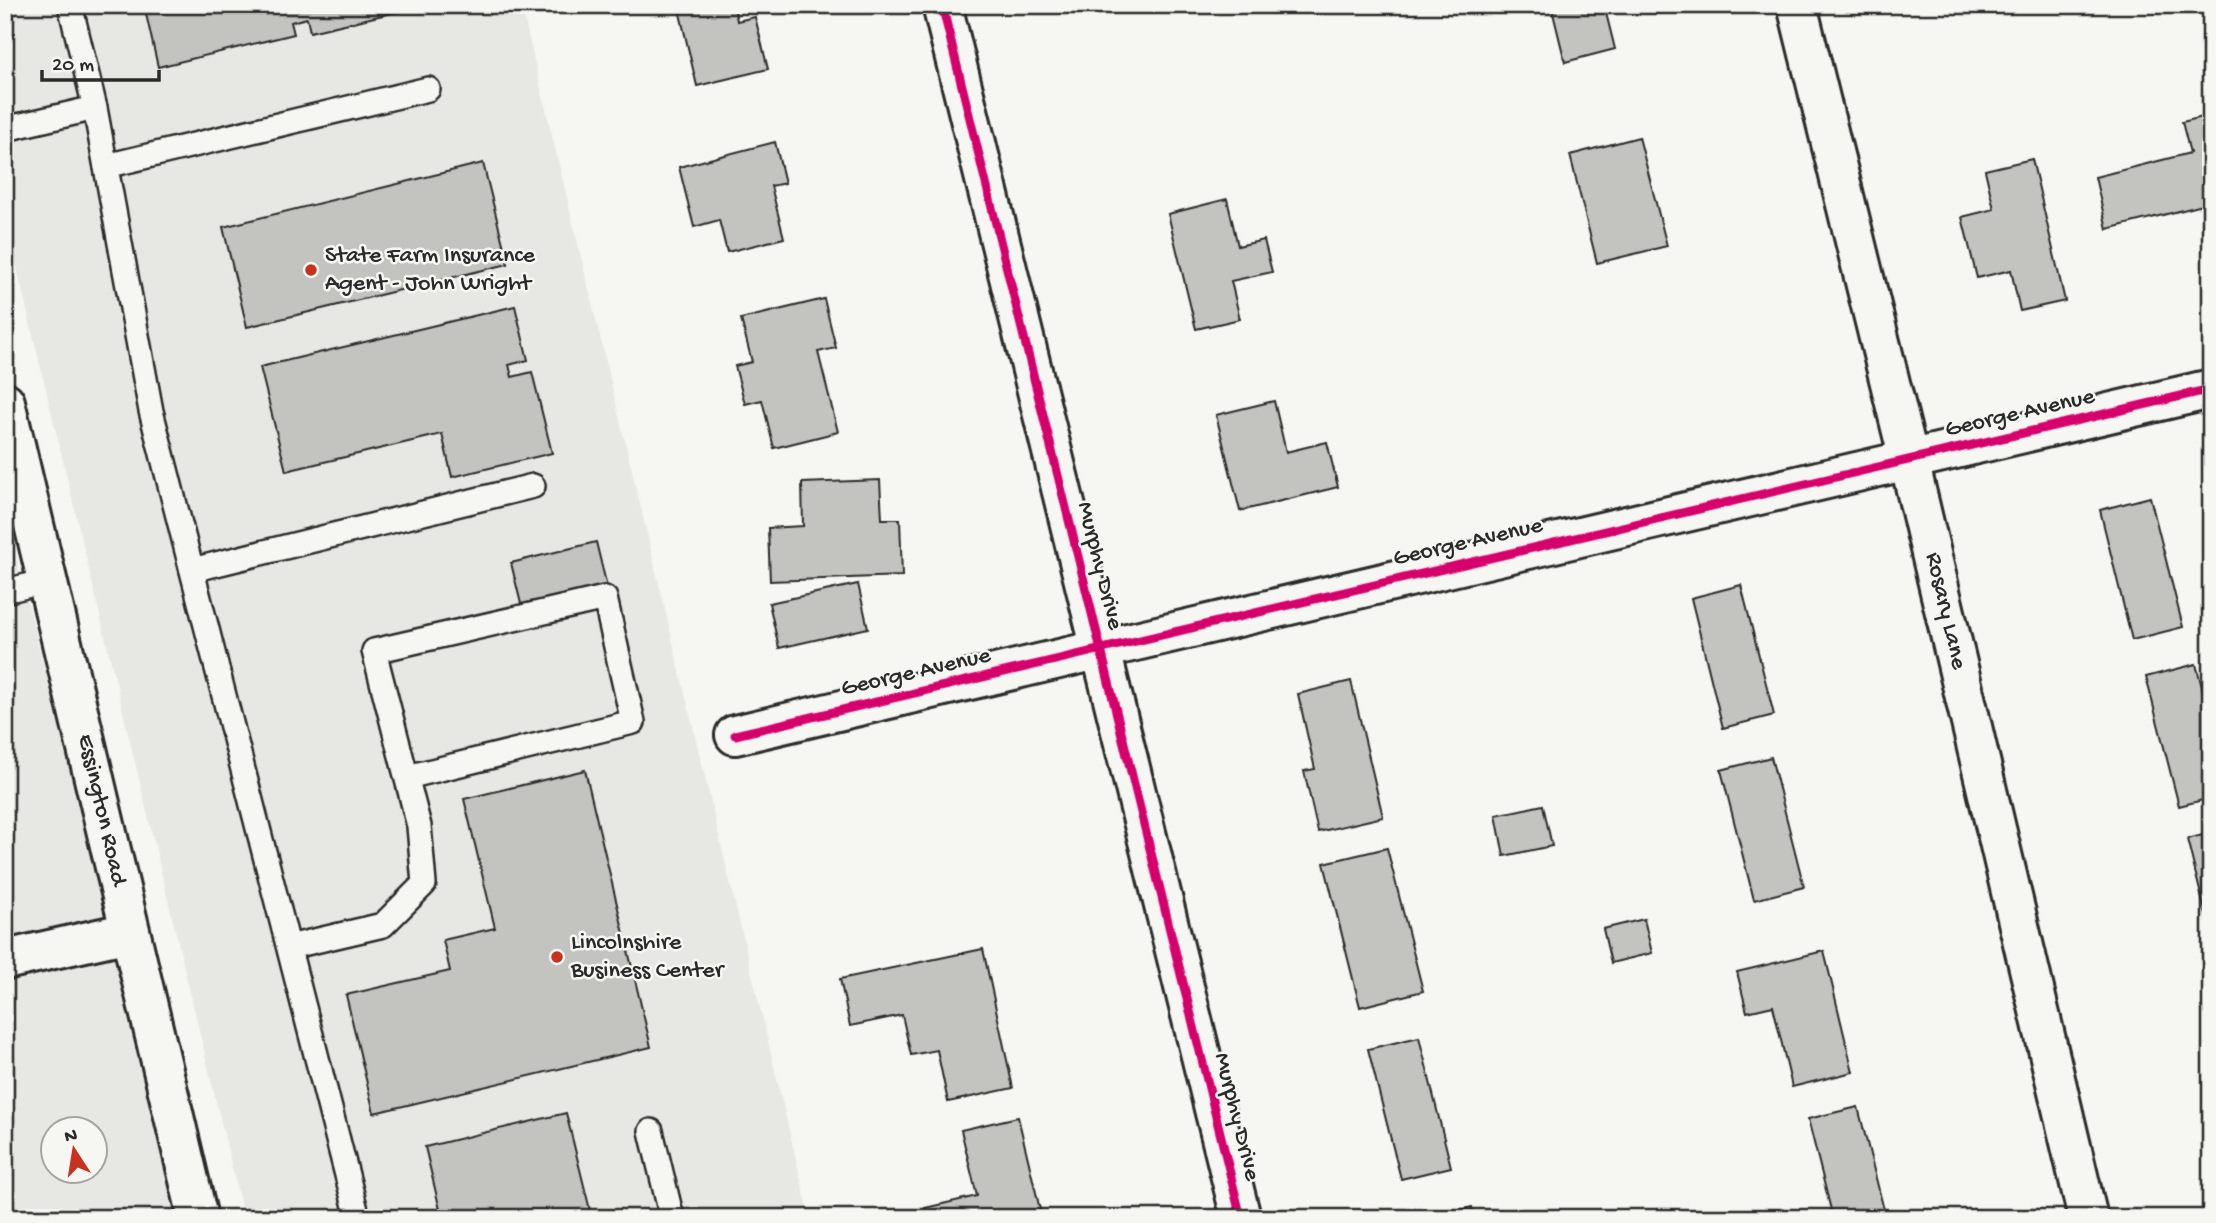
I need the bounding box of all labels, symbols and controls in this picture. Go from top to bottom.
scale bar [42,38,159,82]
text: 20 m [52,54,94,79]
place label: State Farm Insurance Agent - John Wright [325,242,536,299]
marker: State Farm Insurance Agent - John Wright [303,262,319,278]
street label: George Avenue [1942,383,2098,445]
street label: Murphy Drive [1069,499,1129,634]
street label: George Avenue [1390,512,1546,574]
street label: Rosary Lane [1917,550,1973,673]
street label: George Avenue [838,642,994,704]
street label: Essington Road [69,731,133,890]
place label: Lincolnshire Business Center [570,929,726,986]
marker: Lincolnshire Business Center [549,949,565,965]
street label: Murphy Drive [1206,1050,1266,1185]
north arrow [38,1114,108,1184]
text: N [63,1124,80,1149]

